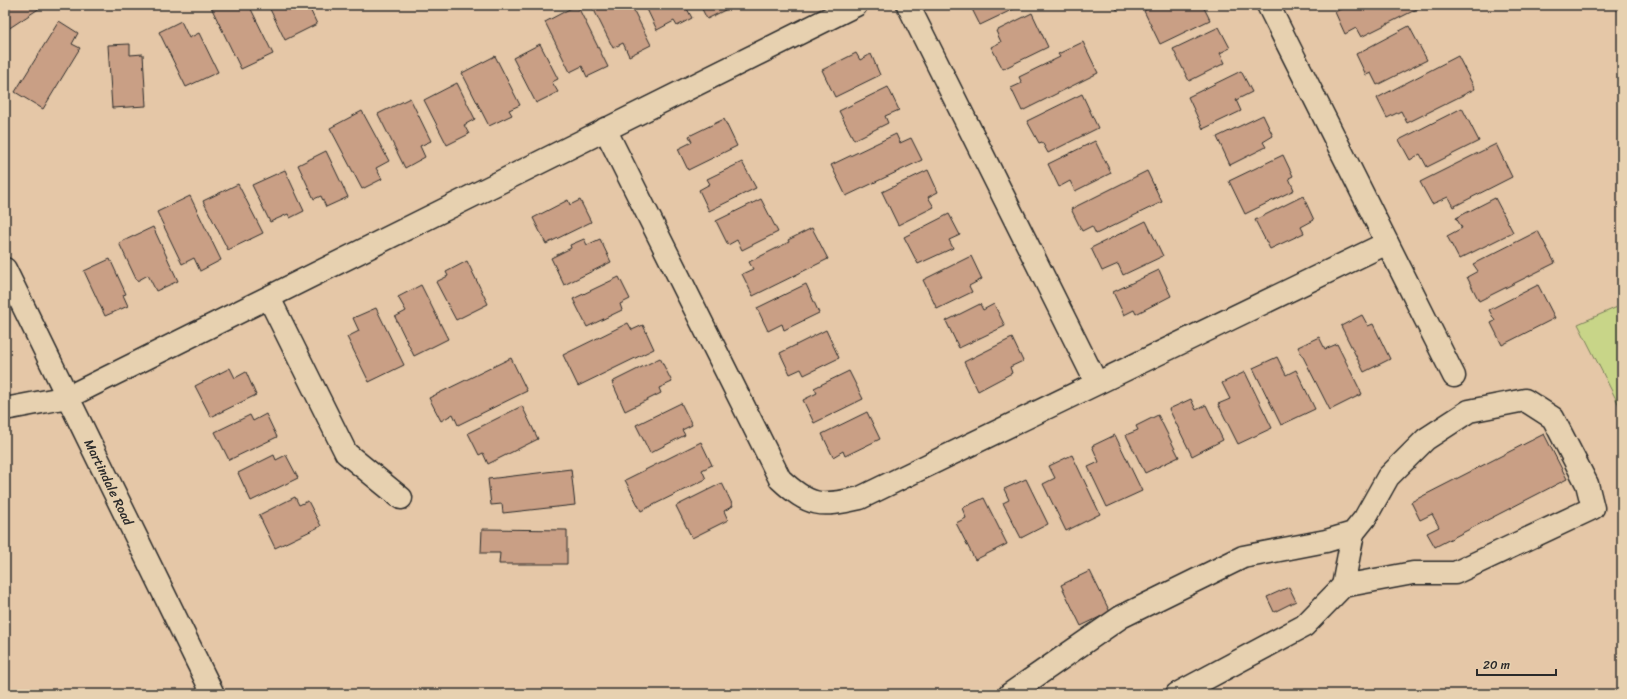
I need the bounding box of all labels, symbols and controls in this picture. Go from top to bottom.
street label: Martindale Road [78,435,140,530]
scale bar [1477,651,1556,677]
text: 20 m [1483,654,1510,676]

